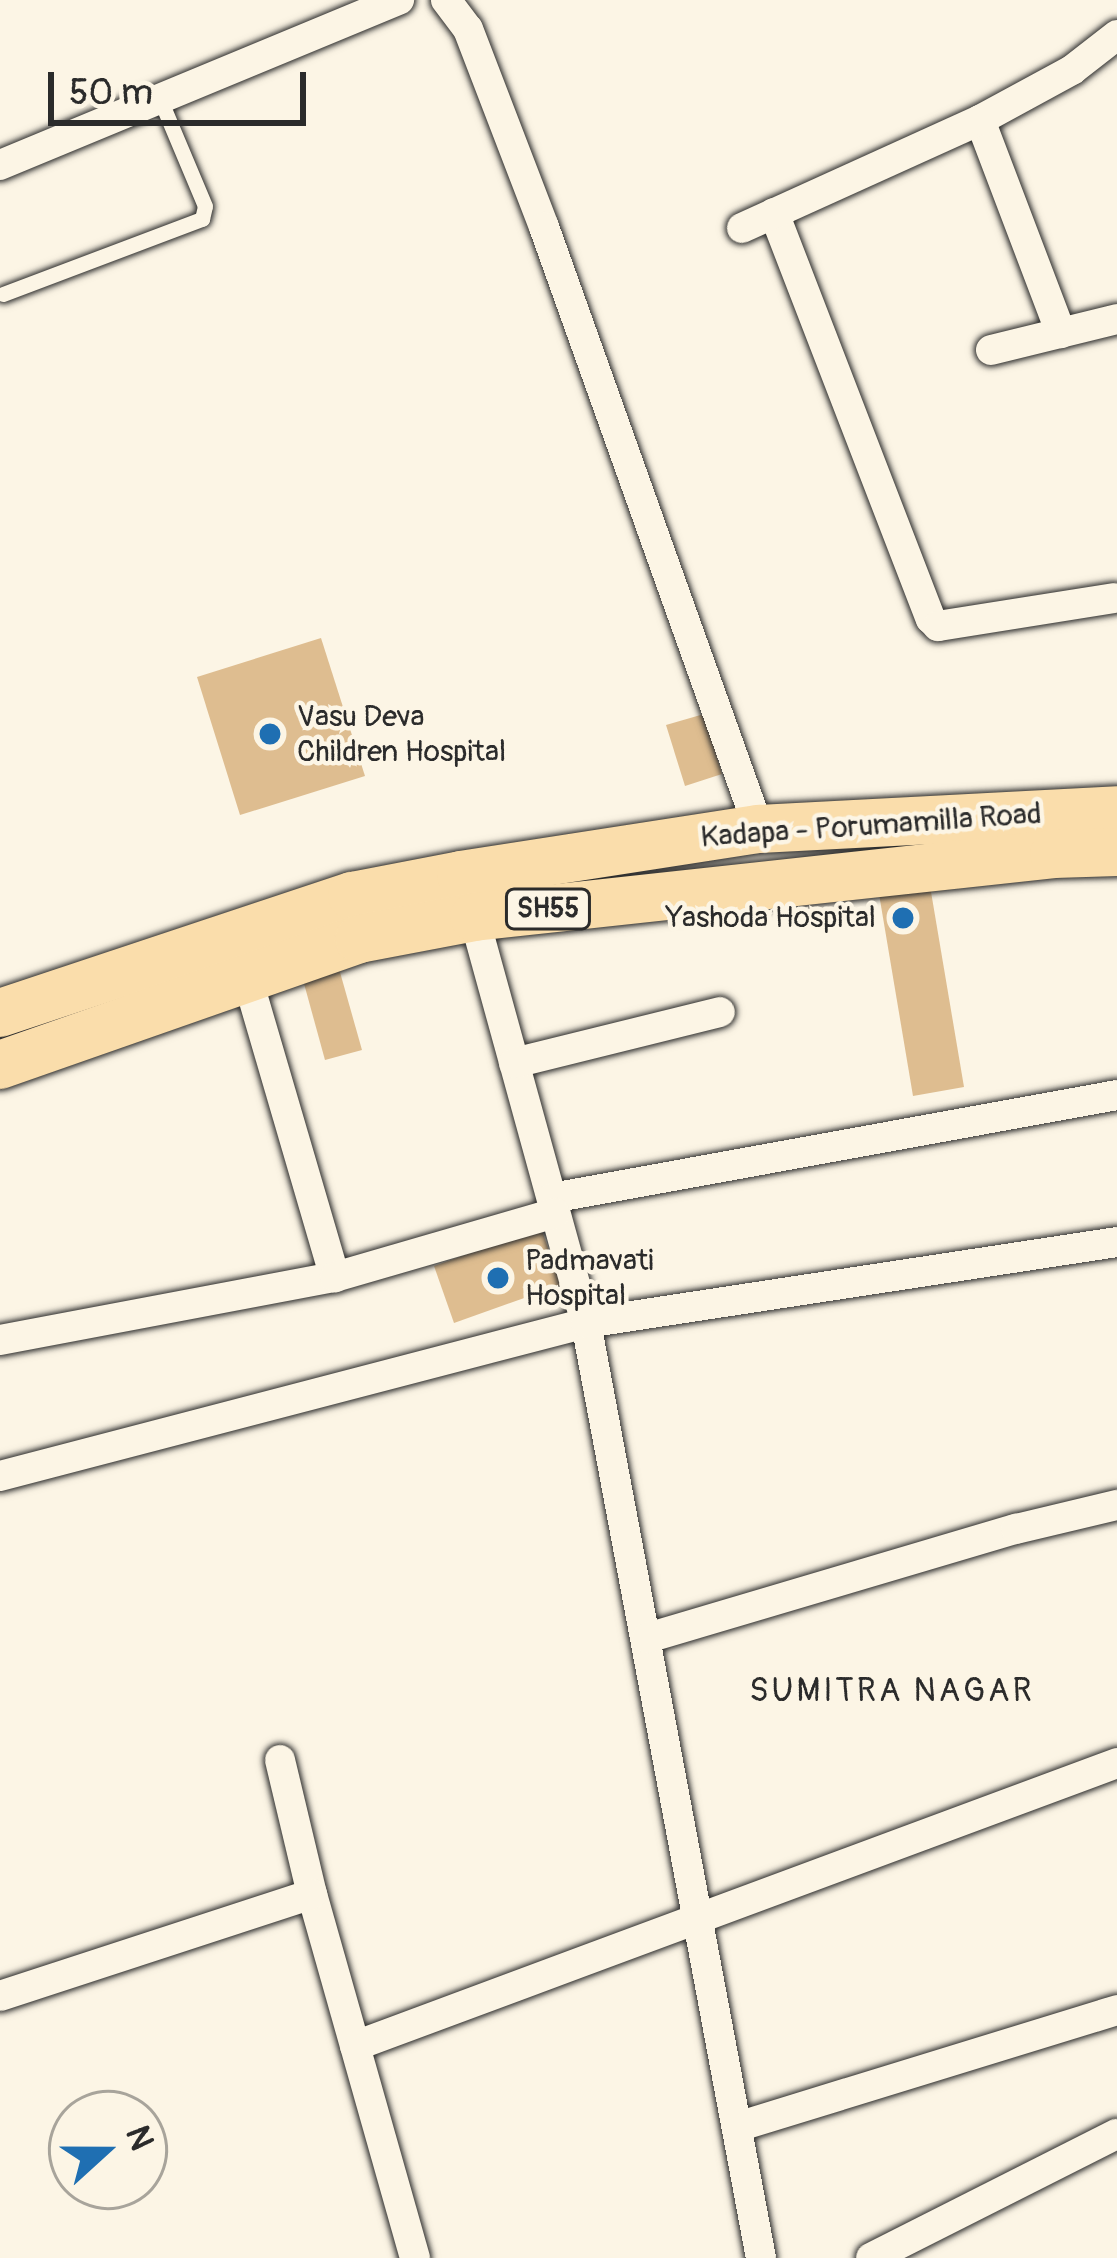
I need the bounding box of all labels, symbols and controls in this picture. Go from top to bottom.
scale bar [54,48,312,122]
text: 50 m [69,70,153,115]
place label: Vasu Deva Children Hospital [297,699,506,770]
marker: Vasu Deva Children Hospital [254,718,286,750]
street label: Kadapa - Porumamilla Road [699,796,1043,856]
road number: SH55 [503,888,593,930]
place label: Yashoda Hospital [666,900,876,936]
marker: Yashoda Hospital [887,902,919,934]
place label: Padmavati Hospital [525,1243,654,1314]
marker: Padmavati Hospital [482,1262,514,1294]
district label: SUMITRA NAGAR [749,1671,1035,1711]
north arrow [48,2090,168,2210]
text: N [116,2120,162,2156]

